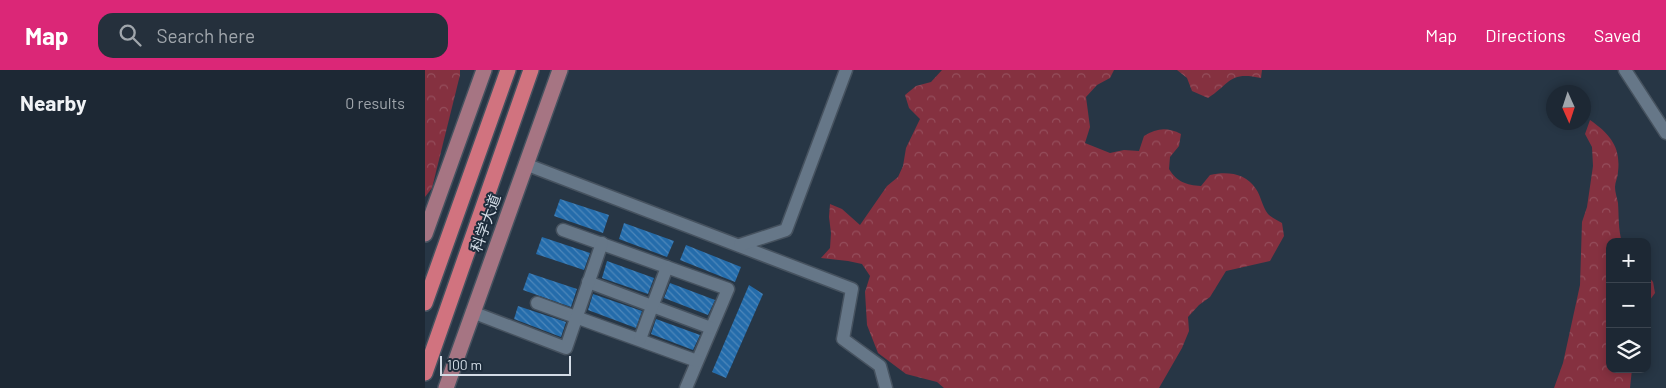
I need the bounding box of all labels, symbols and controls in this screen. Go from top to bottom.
search box [98,13,448,58]
text: Map [25,21,68,50]
icon: search [116,21,144,49]
text: Search here [156,24,255,47]
text: Map [1425,24,1457,46]
text: Directions [1485,24,1566,46]
text: Saved [1594,24,1641,46]
north arrow [1546,85,1591,130]
text: Nearby [20,90,86,115]
text: 0 results [345,93,405,112]
street label: 科学大道 [466,191,504,254]
map controls [1606,238,1651,373]
button: + [1606,238,1651,283]
button: − [1606,283,1651,328]
button: layers [1606,328,1651,373]
scale bar [440,353,571,376]
text: 100 m [447,356,482,373]

